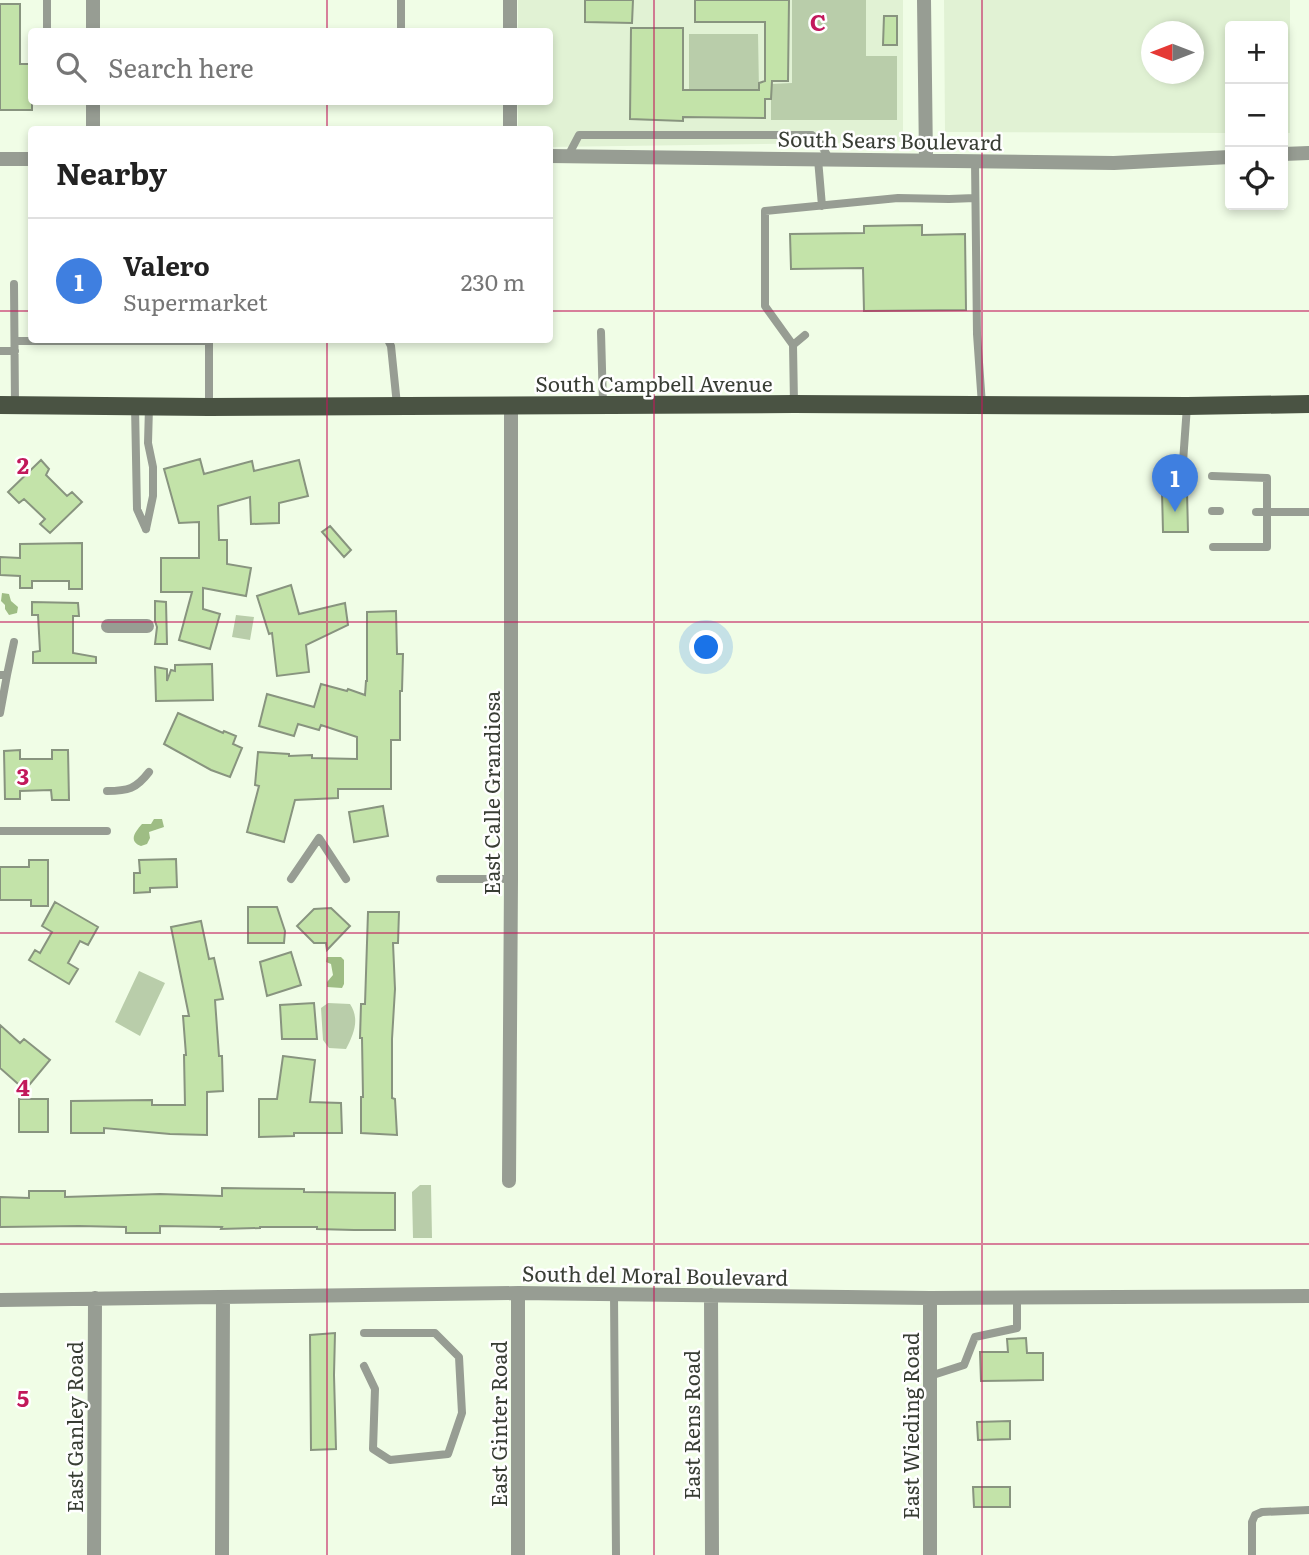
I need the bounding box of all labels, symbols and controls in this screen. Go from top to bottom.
text: C [810,4,826,38]
north arrow [1141,21,1204,84]
map controls [1225,21,1288,210]
button: + [1225,21,1288,84]
search box [28,28,553,105]
text: Search here [108,47,254,86]
icon: search [52,48,90,86]
button: − [1225,84,1288,147]
street label: South Sears Boulevard [777,122,1003,156]
button: locate [1225,147,1288,210]
text: Nearby [56,150,167,194]
text: Valero [123,245,210,284]
text: 1 [74,264,84,298]
text: 230 m [461,264,525,298]
text: Supermarket [123,284,267,318]
street label: South Campbell Avenue [535,367,773,398]
text: 2 [17,447,29,481]
pin: 1 [1152,454,1198,512]
your location [689,630,723,664]
street label: East Calle Grandiosa [475,690,506,895]
text: 3 [17,758,29,792]
text: 4 [16,1069,30,1103]
street label: South del Moral Boulevard [522,1256,789,1292]
street label: East Wieding Road [894,1332,925,1520]
street label: East Ganley Road [58,1341,89,1513]
street label: East Ginter Road [482,1341,513,1507]
street label: East Rens Road [675,1350,706,1500]
text: 5 [17,1380,29,1414]

